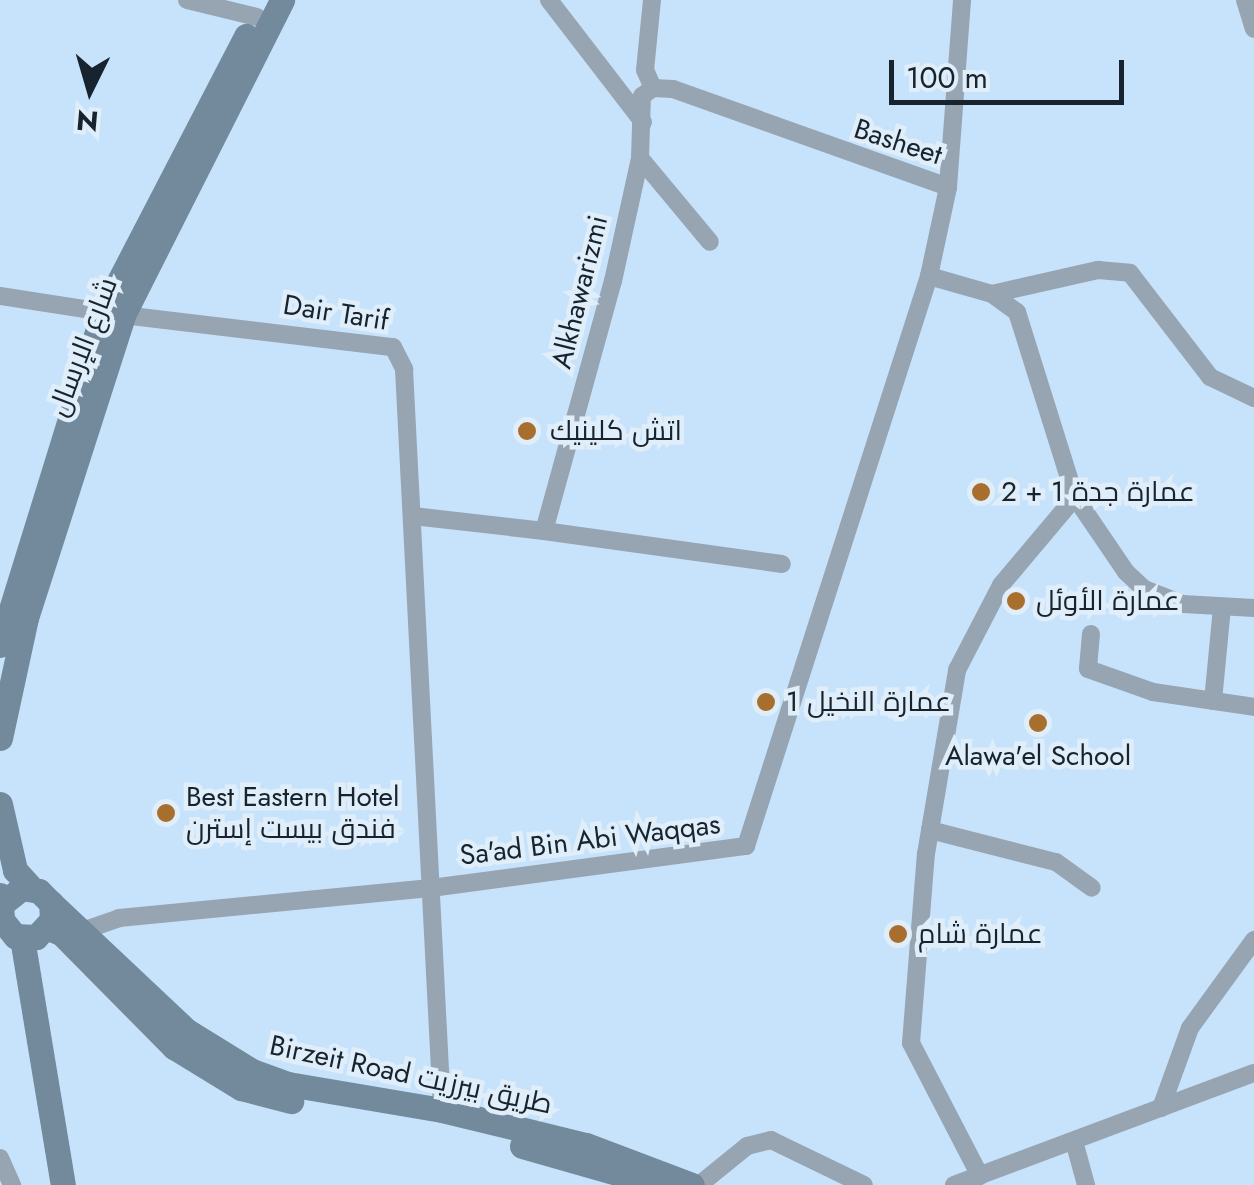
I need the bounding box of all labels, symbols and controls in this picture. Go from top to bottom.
north arrow [40,40,140,140]
scale bar [894,40,1129,102]
text: 100 m [906,56,988,99]
text: N [74,99,100,142]
street label: Basheet [850,112,946,172]
street label: Alkhawarizmi [545,212,615,372]
street label: شارع الإرسال [41,273,125,421]
street label: Dair Tarif [281,288,391,338]
place label: اتش كلينيك [550,414,682,448]
marker: اتش كلينيك [514,418,540,444]
place label: عمارة جدة 1 + 2 [1001,475,1195,509]
marker: عمارة جدة 1 + 2 [970,481,992,503]
place label: عمارة الأوئل [1036,584,1180,618]
marker: عمارة الأوئل [1005,590,1027,612]
place label: عمارة النخيل 1 [786,685,951,719]
marker: عمارة النخيل 1 [755,691,777,713]
marker: Alawa'el School [1027,712,1049,734]
place label: Alawa'el School [945,739,1131,773]
place label: Best Eastern Hotel فندق بيست إسترن [186,780,399,846]
marker: Best Eastern Hotel فندق بيست إسترن [155,802,177,824]
street label: Sa'ad Bin Abi Waqqas [458,807,722,873]
place label: عمارة شام [918,917,1043,951]
marker: عمارة شام [887,923,909,945]
street label: Birzeit Road طريق بيرزيت [267,1029,555,1121]

